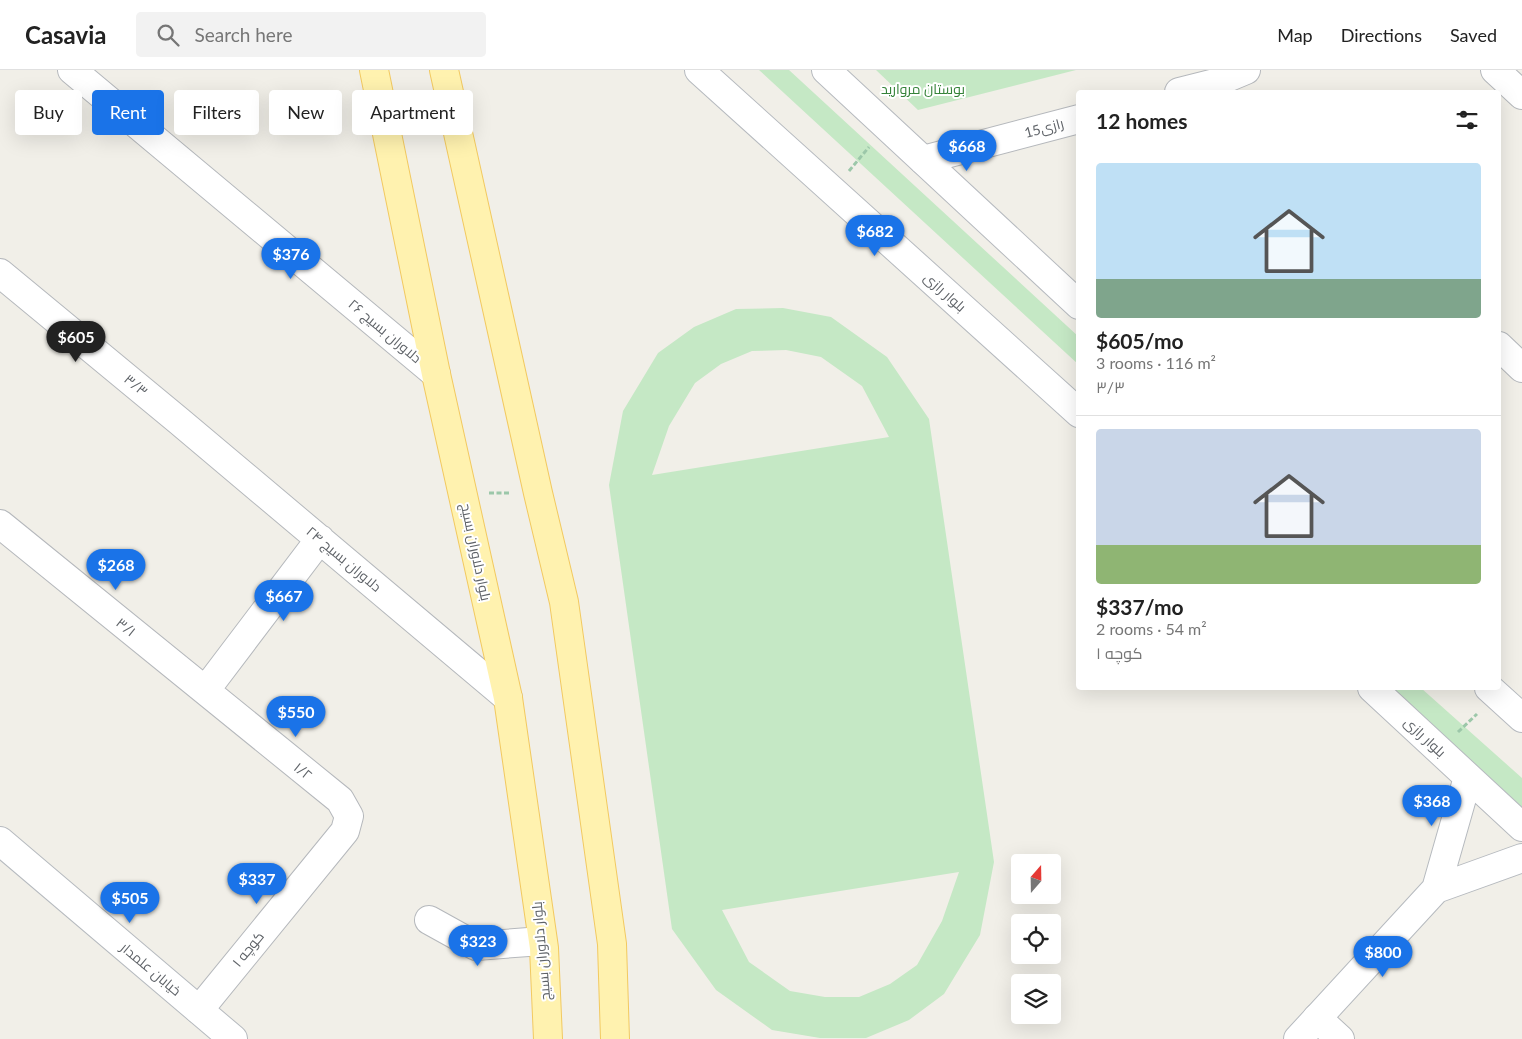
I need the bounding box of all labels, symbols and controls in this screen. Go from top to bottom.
search box [136,12,486,57]
text: Casavia [25,20,106,49]
icon: search [154,21,182,49]
text: Search here [194,23,292,46]
text: Map [1277,24,1313,46]
text: Directions [1341,24,1422,46]
text: Saved [1450,24,1497,46]
park label: بوستان مروارید [881,80,965,97]
chip: Buy [15,90,82,135]
chip: Rent [92,90,164,135]
chip: Filters [174,90,259,135]
chip: New [269,90,342,135]
chip: Apartment [352,90,473,135]
icon: filters [1453,106,1481,134]
text: 12 homes [1096,108,1187,133]
street label: 15رازی [1022,114,1065,141]
pin: $668 [937,129,997,172]
text: $668 [948,136,986,155]
icon: home [1244,196,1334,286]
pin: $682 [845,214,905,257]
text: $682 [856,221,894,240]
pin: $376 [261,238,321,280]
text: $376 [272,244,310,263]
street label: بلوار رازی [921,268,970,315]
street label: دلاوران بسیج ۲۶ [345,295,425,367]
pin: $605 [46,320,106,363]
text: $605 [57,327,95,346]
text: $605/mo [1096,328,1184,353]
text: 3 rooms · 116 m² [1096,353,1216,372]
street label: ۳/۳ [121,370,151,399]
text: ۳/۳ [1096,377,1125,396]
icon: home [1244,461,1334,551]
street label: بلوار دلاوران بسیج [457,501,495,603]
street label: دلاوران بسیج ۲۴ [303,522,385,596]
pin: $268 [86,548,146,591]
text: $268 [97,555,135,574]
pin: $667 [254,580,314,622]
text: $667 [265,586,303,605]
text: $337/mo [1096,594,1184,619]
street label: ۳/۱ [113,614,139,640]
text: 2 rooms · 54 m² [1096,619,1207,638]
text: کوچه ۱ [1096,643,1142,662]
pin: $550 [266,696,326,738]
text: $550 [277,702,315,721]
street label: بلوار رازی [1401,713,1450,760]
street label: ۱/۲ [291,758,316,783]
pin: $368 [1402,784,1462,827]
text: $368 [1413,791,1451,810]
north arrow [1011,854,1061,904]
map controls [1011,854,1061,1024]
pin: $337 [227,862,287,905]
text: $337 [238,869,276,888]
pin: $505 [100,882,160,924]
text: $505 [111,888,149,907]
street label: بلوار دلاوران بسیج [528,901,554,1001]
button: locate [1011,914,1061,964]
pin: $323 [448,924,508,967]
street label: کوچه ۱ [228,928,269,971]
text: $323 [459,931,497,950]
pin: $800 [1353,936,1413,978]
street label: خیابان علمدار [117,938,185,999]
text: $800 [1364,942,1402,961]
button: layers [1011,974,1061,1024]

